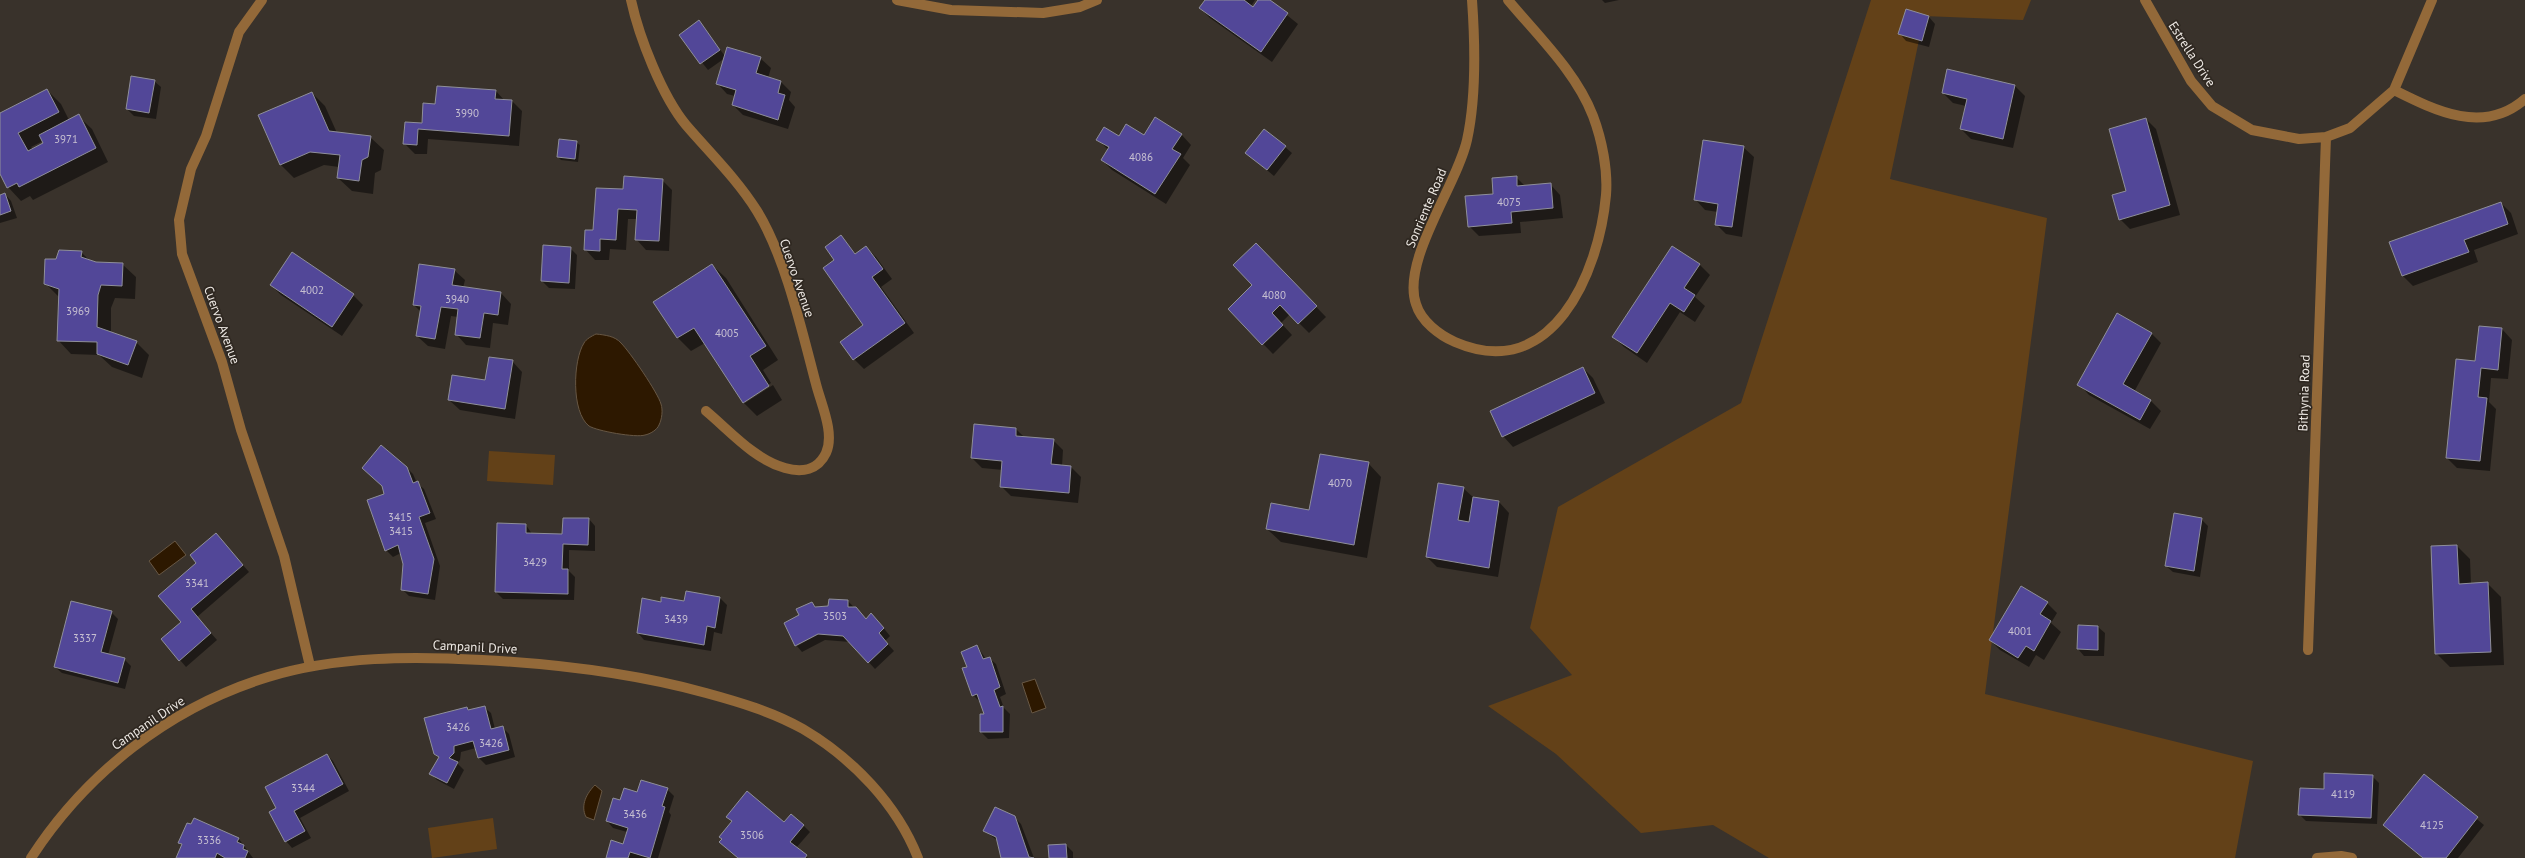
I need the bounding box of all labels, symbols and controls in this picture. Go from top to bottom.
street label: Estrella Drive [2165,18,2219,90]
house number: 3990 [455,106,479,120]
house number: 3971 [54,132,78,146]
house number: 4086 [1129,150,1153,164]
street label: Sonriente Road [1402,166,1450,250]
house number: 4075 [1497,195,1521,209]
street label: Cuervo Avenue [776,236,818,320]
house number: 4002 [300,283,324,297]
street label: Cuervo Avenue [200,284,244,366]
house number: 4080 [1262,288,1286,302]
house number: 3940 [445,292,469,306]
house number: 3969 [66,304,90,318]
house number: 4005 [715,326,739,340]
street label: Bithynia Road [2294,354,2314,432]
house number: 4070 [1328,476,1352,490]
house number: 3415 [388,510,412,524]
house number: 3415 [389,524,413,538]
house number: 3429 [523,555,547,569]
house number: 3341 [185,576,209,590]
house number: 3503 [823,609,847,623]
house number: 3439 [664,612,688,626]
house number: 4001 [2008,624,2032,638]
house number: 3337 [73,631,97,645]
street label: Campanil Drive [432,636,518,658]
street label: Campanil Drive [108,692,188,754]
house number: 3426 [446,720,470,734]
house number: 3426 [479,736,503,750]
house number: 3344 [291,781,315,795]
house number: 4119 [2331,787,2355,801]
house number: 3436 [623,807,647,821]
house number: 4125 [2420,818,2444,832]
house number: 3506 [740,828,764,842]
house number: 3336 [197,833,221,847]

